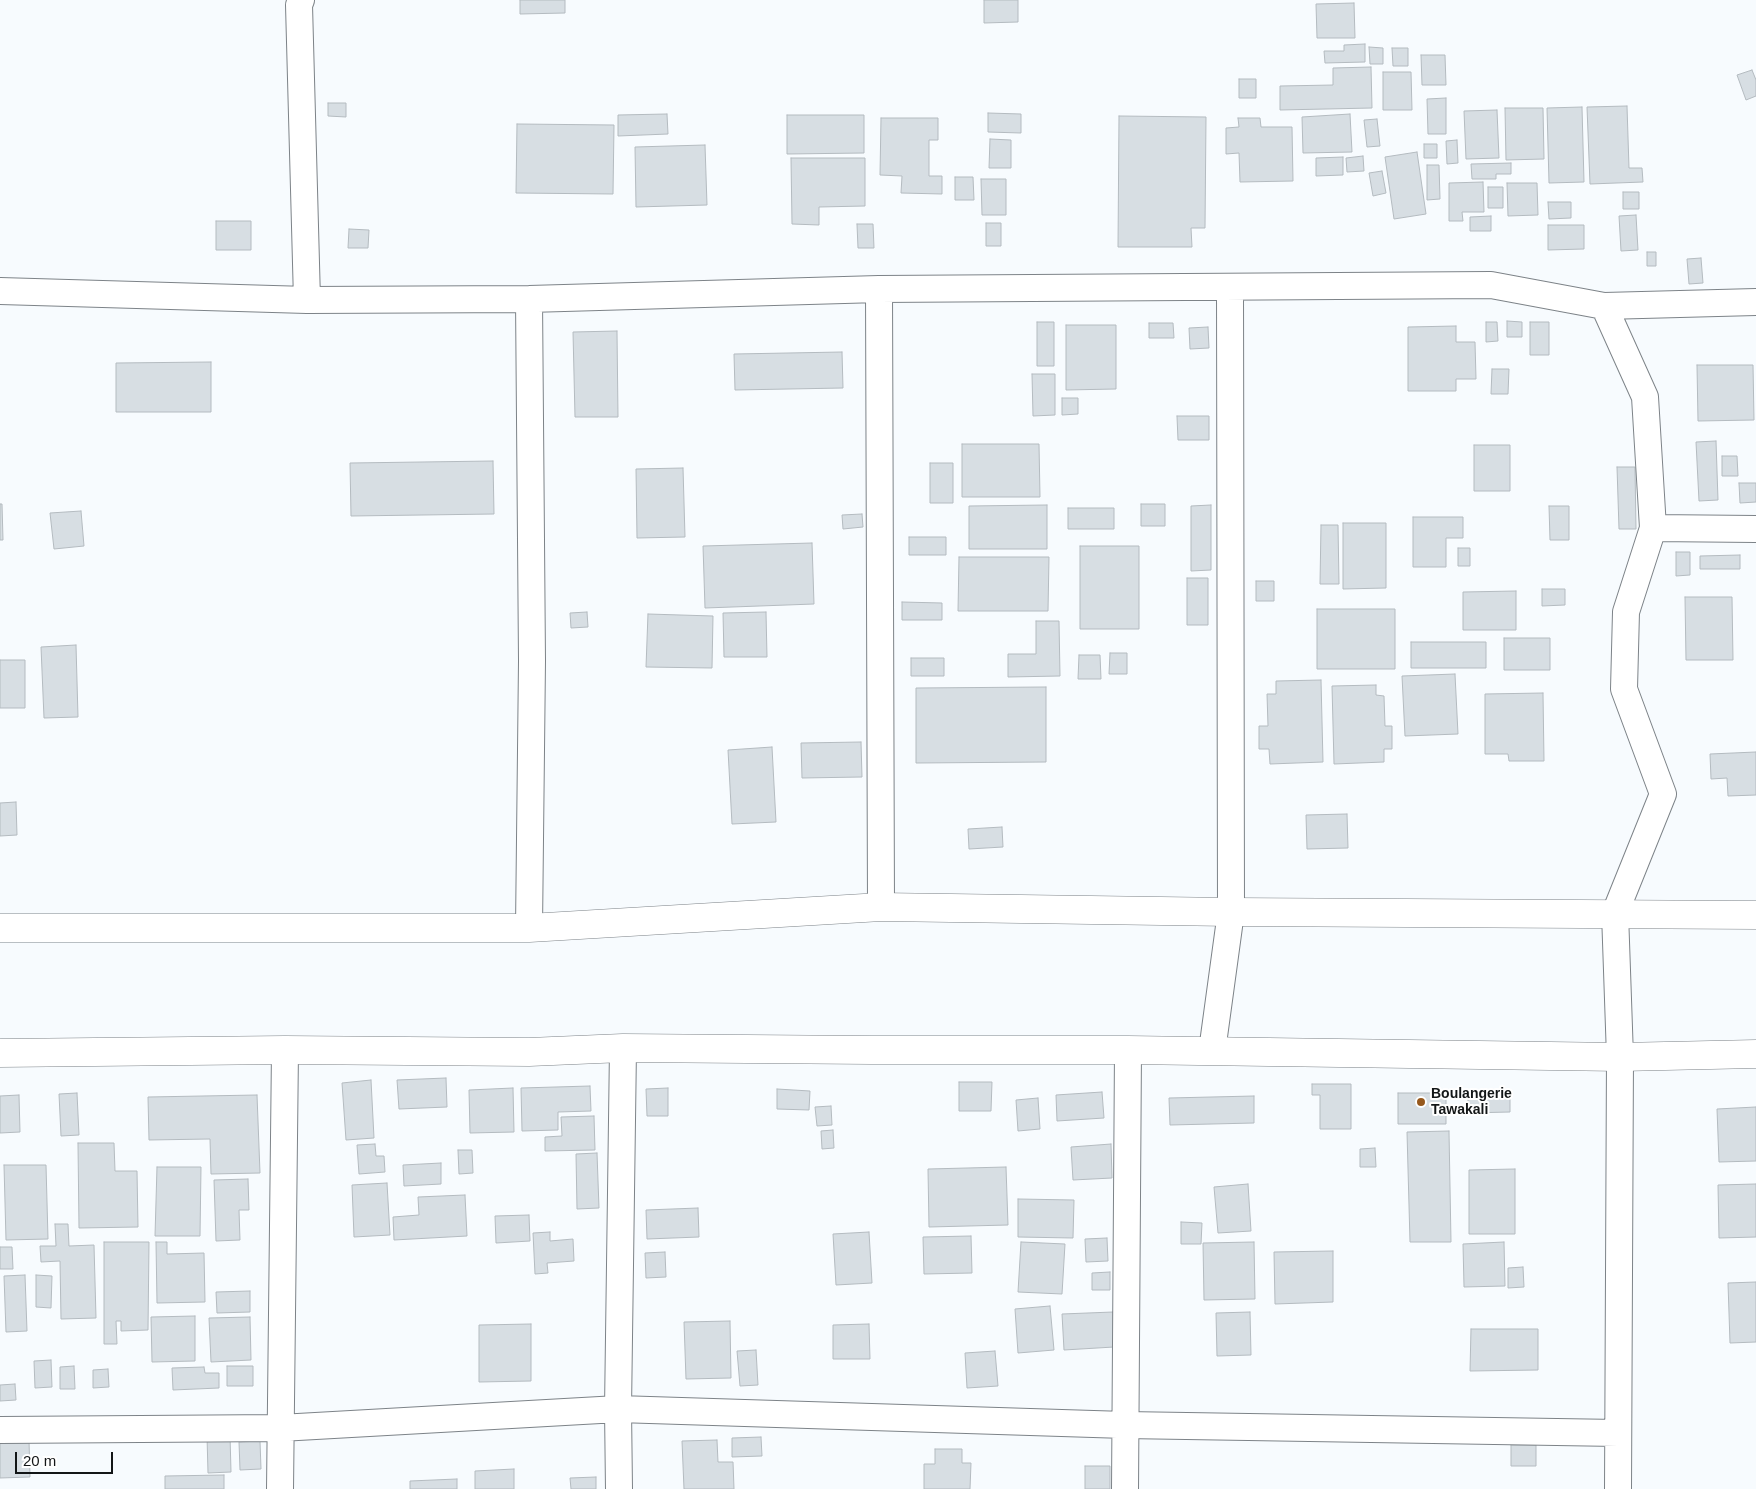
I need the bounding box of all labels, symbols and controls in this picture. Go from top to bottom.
place label: Boulangerie Tawakali [1431,1086,1512,1118]
marker: Boulangerie Tawakali [1415,1096,1427,1108]
scale bar [18,1442,115,1474]
text: 20 m [23,1452,56,1469]

